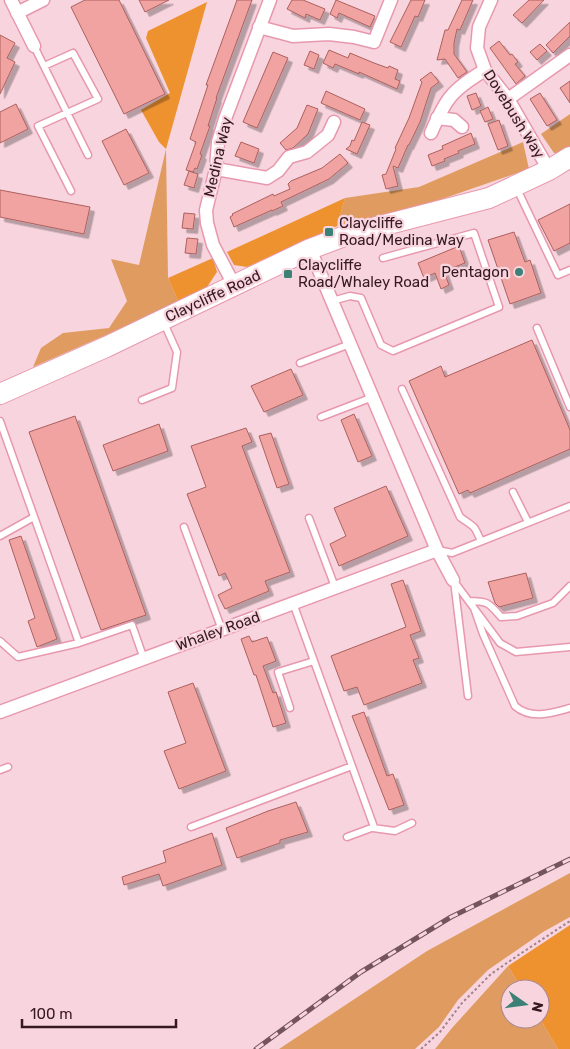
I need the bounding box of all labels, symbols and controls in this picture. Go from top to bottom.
street label: Dovebush Way [480,66,548,162]
street label: Medina Way [200,115,236,199]
place label: Claycliffe Road/Medina Way [339,214,464,249]
marker: Claycliffe Road/Medina Way [323,226,335,238]
place label: Claycliffe Road/Whaley Road [298,256,429,291]
place label: Pentagon [441,263,509,281]
street label: Claycliffe Road [162,266,264,326]
marker: Pentagon [513,266,525,278]
marker: Claycliffe Road/Whaley Road [282,268,294,280]
street label: Whaley Road [173,607,263,655]
north arrow [500,979,550,1029]
scale bar [22,996,176,1028]
text: N [528,1000,547,1014]
text: 100 m [30,1005,72,1023]

